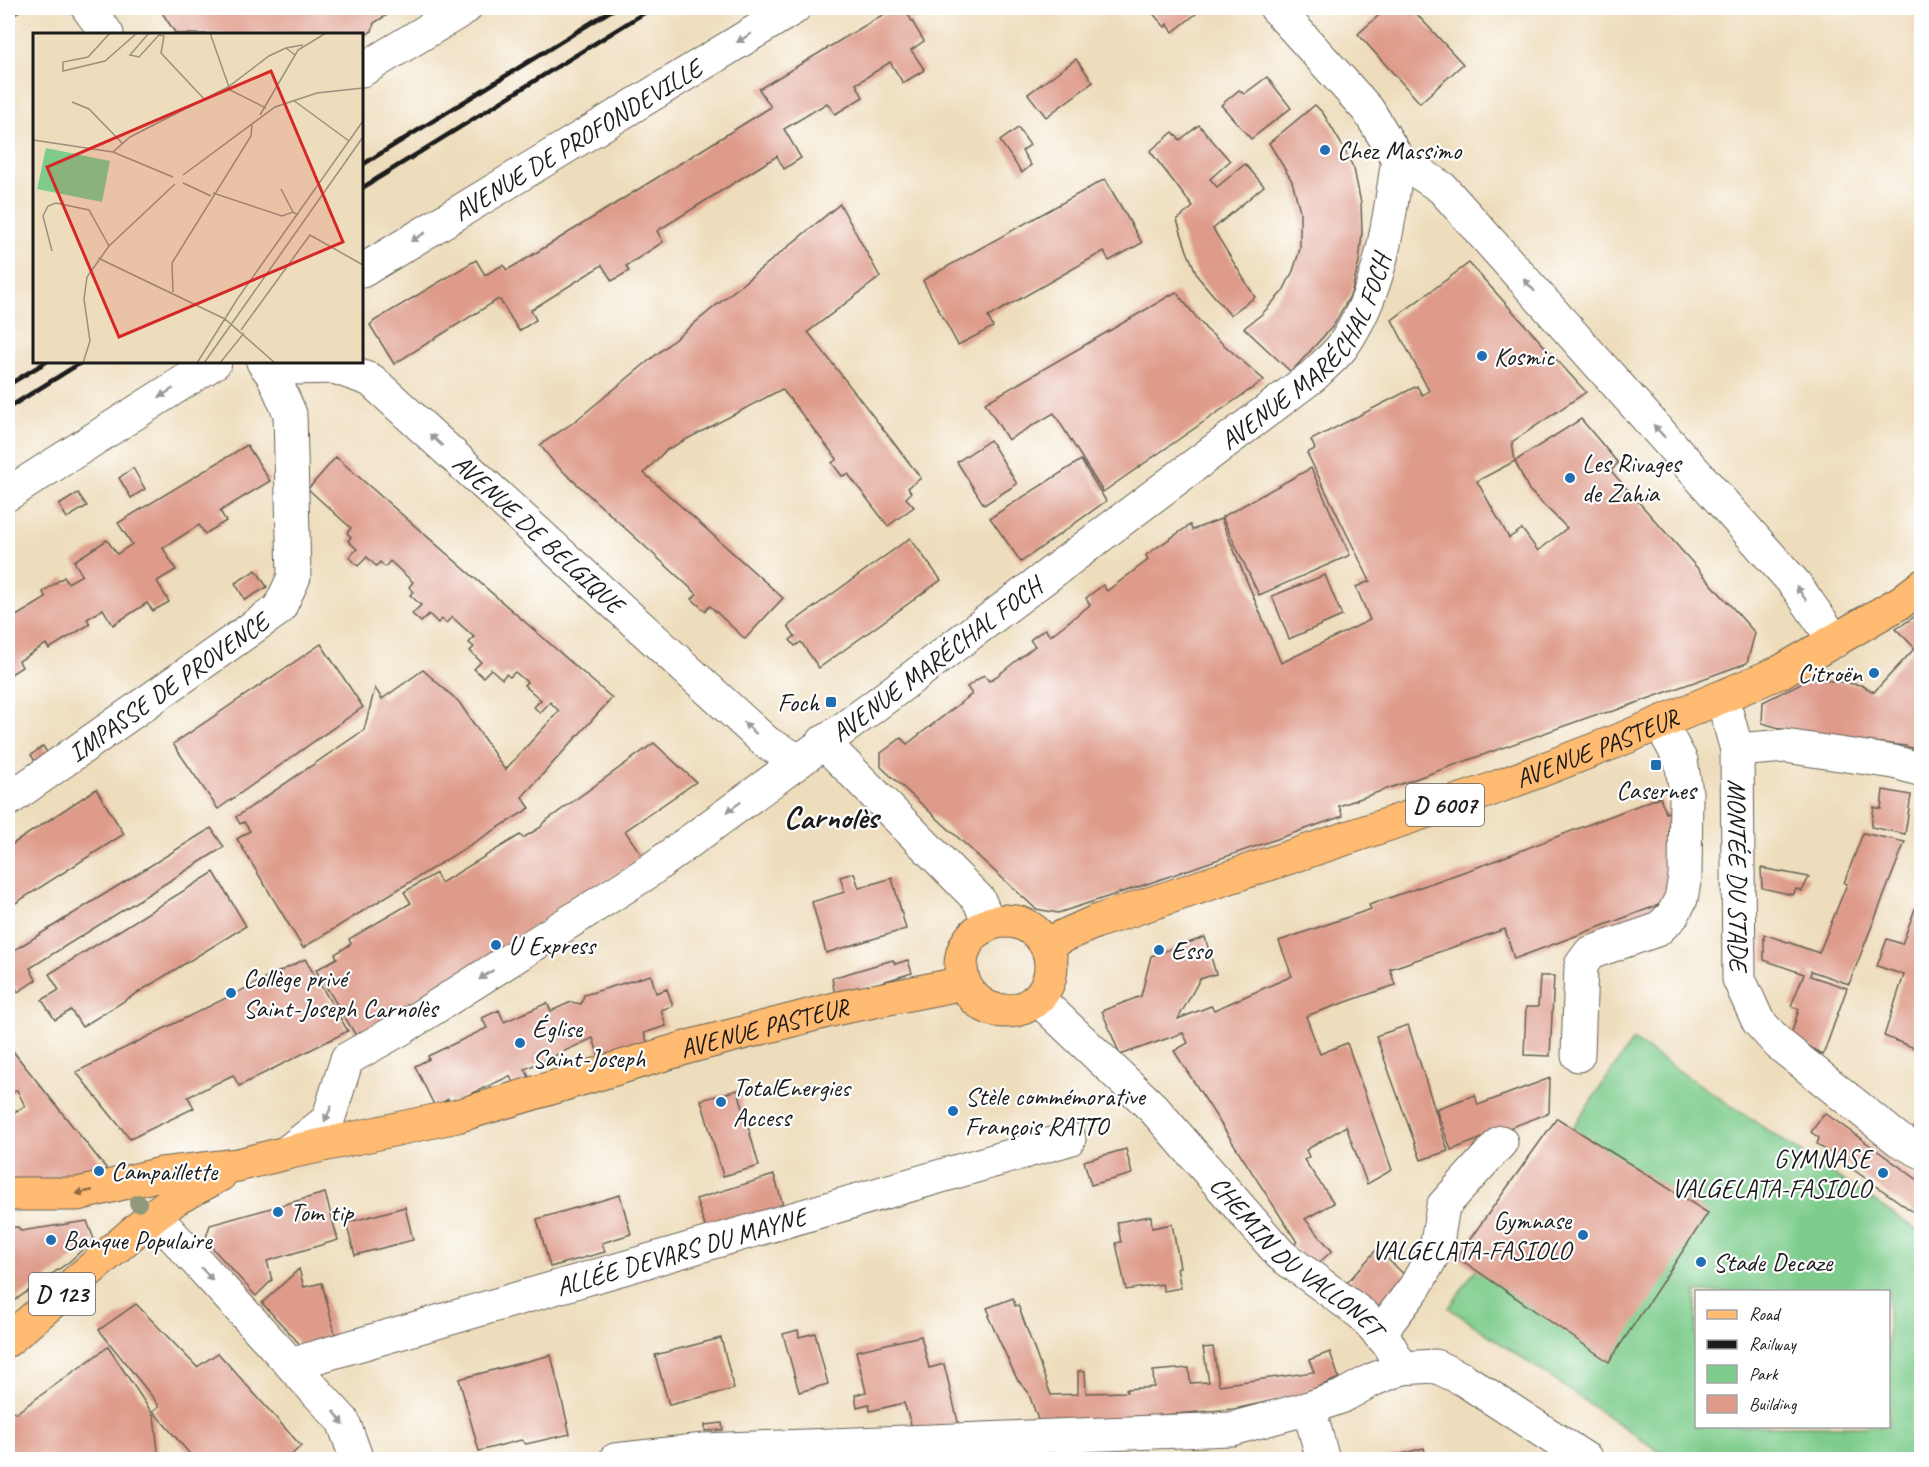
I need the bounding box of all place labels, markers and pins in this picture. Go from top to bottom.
place label: Chez Massimo [1337,134,1463,167]
marker: Chez Massimo [1318,143,1332,157]
place label: Kosmic [1494,340,1555,373]
marker: Kosmic [1475,349,1489,363]
place label: Les Rivages de Zahia [1582,447,1682,510]
marker: Les Rivages de Zahia [1563,471,1577,485]
place label: Citroën [1798,657,1863,690]
marker: Citroën [1867,666,1881,680]
place label: Foch [778,686,820,719]
marker: Foch [824,695,838,709]
marker: Casernes [1649,758,1663,772]
place label: Casernes [1616,774,1698,807]
place label: U Express [508,929,597,962]
place label: Esso [1171,934,1213,967]
marker: U Express [489,938,503,952]
marker: Esso [1152,943,1166,957]
place label: Collège privé Saint-Joseph Carnolès [243,962,440,1025]
marker: Collège privé Saint-Joseph Carnolès [224,986,238,1000]
place label: Église Saint-Joseph [532,1012,646,1075]
marker: Église Saint-Joseph [513,1036,527,1050]
place label: TotalEnergies Access [733,1071,852,1134]
place label: Stèle commémorative François RATTO [965,1080,1147,1143]
marker: TotalEnergies Access [714,1095,728,1109]
marker: Stèle commémorative François RATTO [946,1104,960,1118]
place label: GYMNASE VALGELATA-FASIOLO [1672,1142,1875,1205]
place label: Campaillette [111,1155,219,1188]
marker: Campaillette [92,1164,106,1178]
marker: GYMNASE VALGELATA-FASIOLO [1876,1166,1890,1180]
place label: Tom tip [290,1196,355,1229]
place label: Gymnase VALGELATA-FASIOLO [1372,1204,1574,1267]
marker: Tom tip [271,1205,285,1219]
place label: Banque Populaire [63,1224,213,1257]
marker: Gymnase VALGELATA-FASIOLO [1576,1228,1590,1242]
marker: Banque Populaire [44,1233,58,1247]
place label: Stade Decaze [1713,1246,1834,1279]
marker: Stade Decaze [1694,1255,1708,1269]

